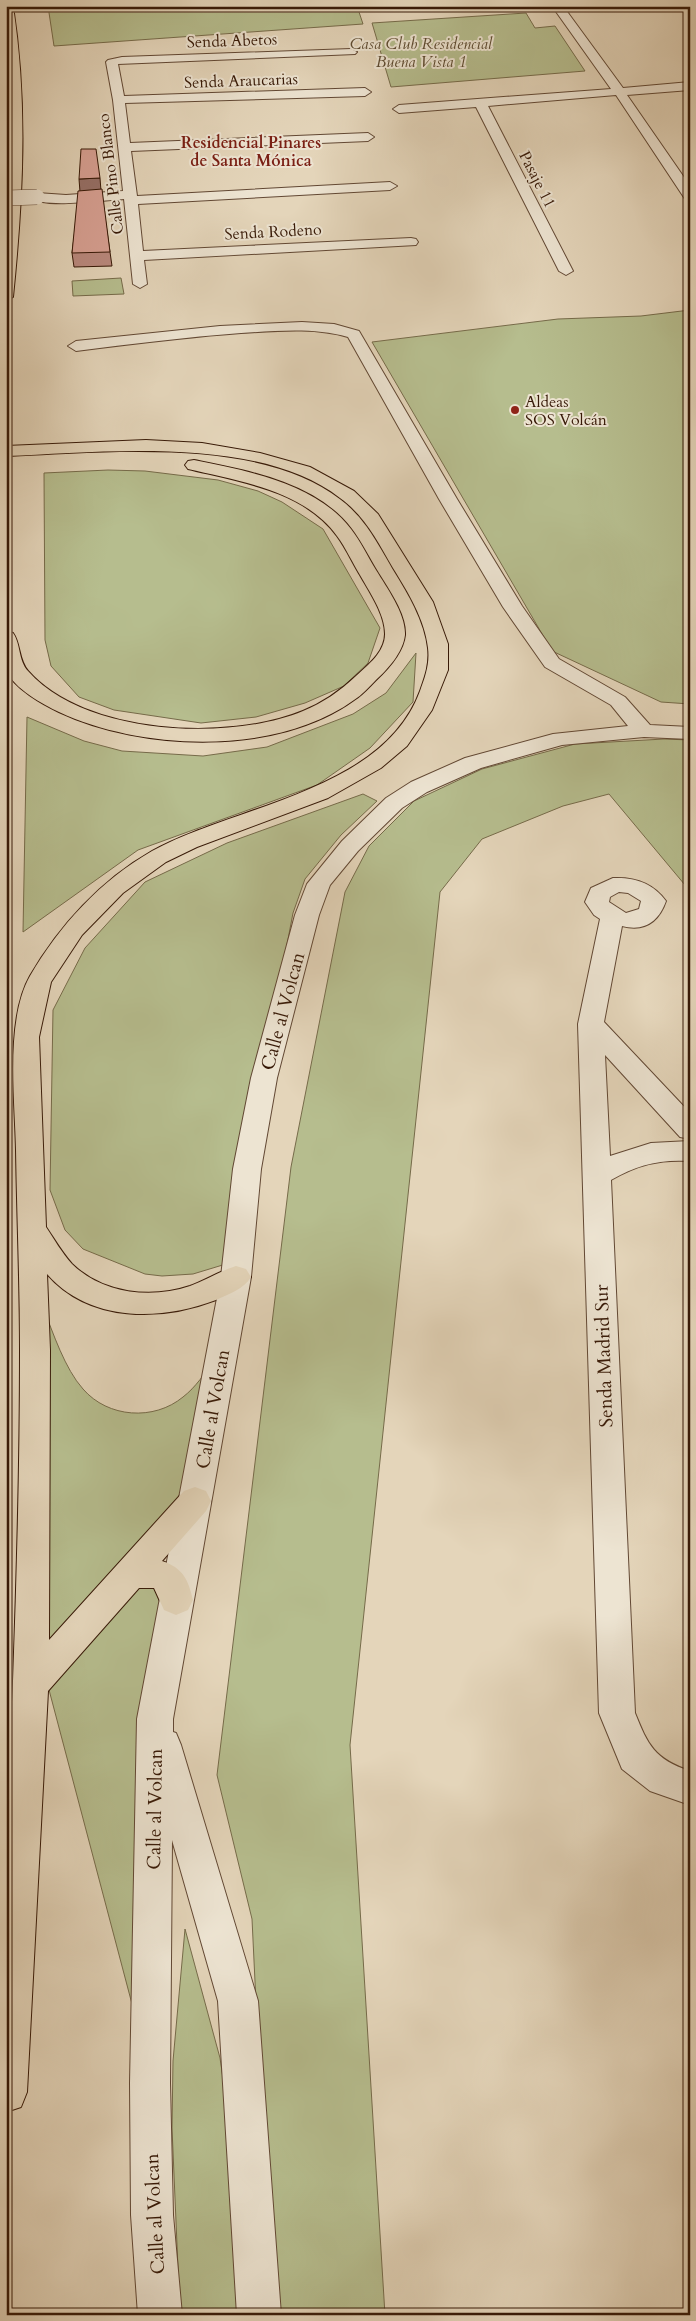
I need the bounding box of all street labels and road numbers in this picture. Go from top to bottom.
street label: Senda Abetos [186,28,278,54]
street label: Senda Araucarias [184,68,298,94]
street label: Calle Pino Blanco [93,112,129,236]
street label: Pasaje 11 [513,147,561,212]
street label: Senda Rodeno [224,218,323,246]
street label: Calle al Volcan [255,949,311,1073]
street label: Senda Madrid Sur [589,1284,619,1428]
street label: Calle al Volcan [190,1347,236,1471]
street label: Calle al Volcan [141,1748,169,1870]
street label: Calle al Volcan [139,2153,171,2275]

